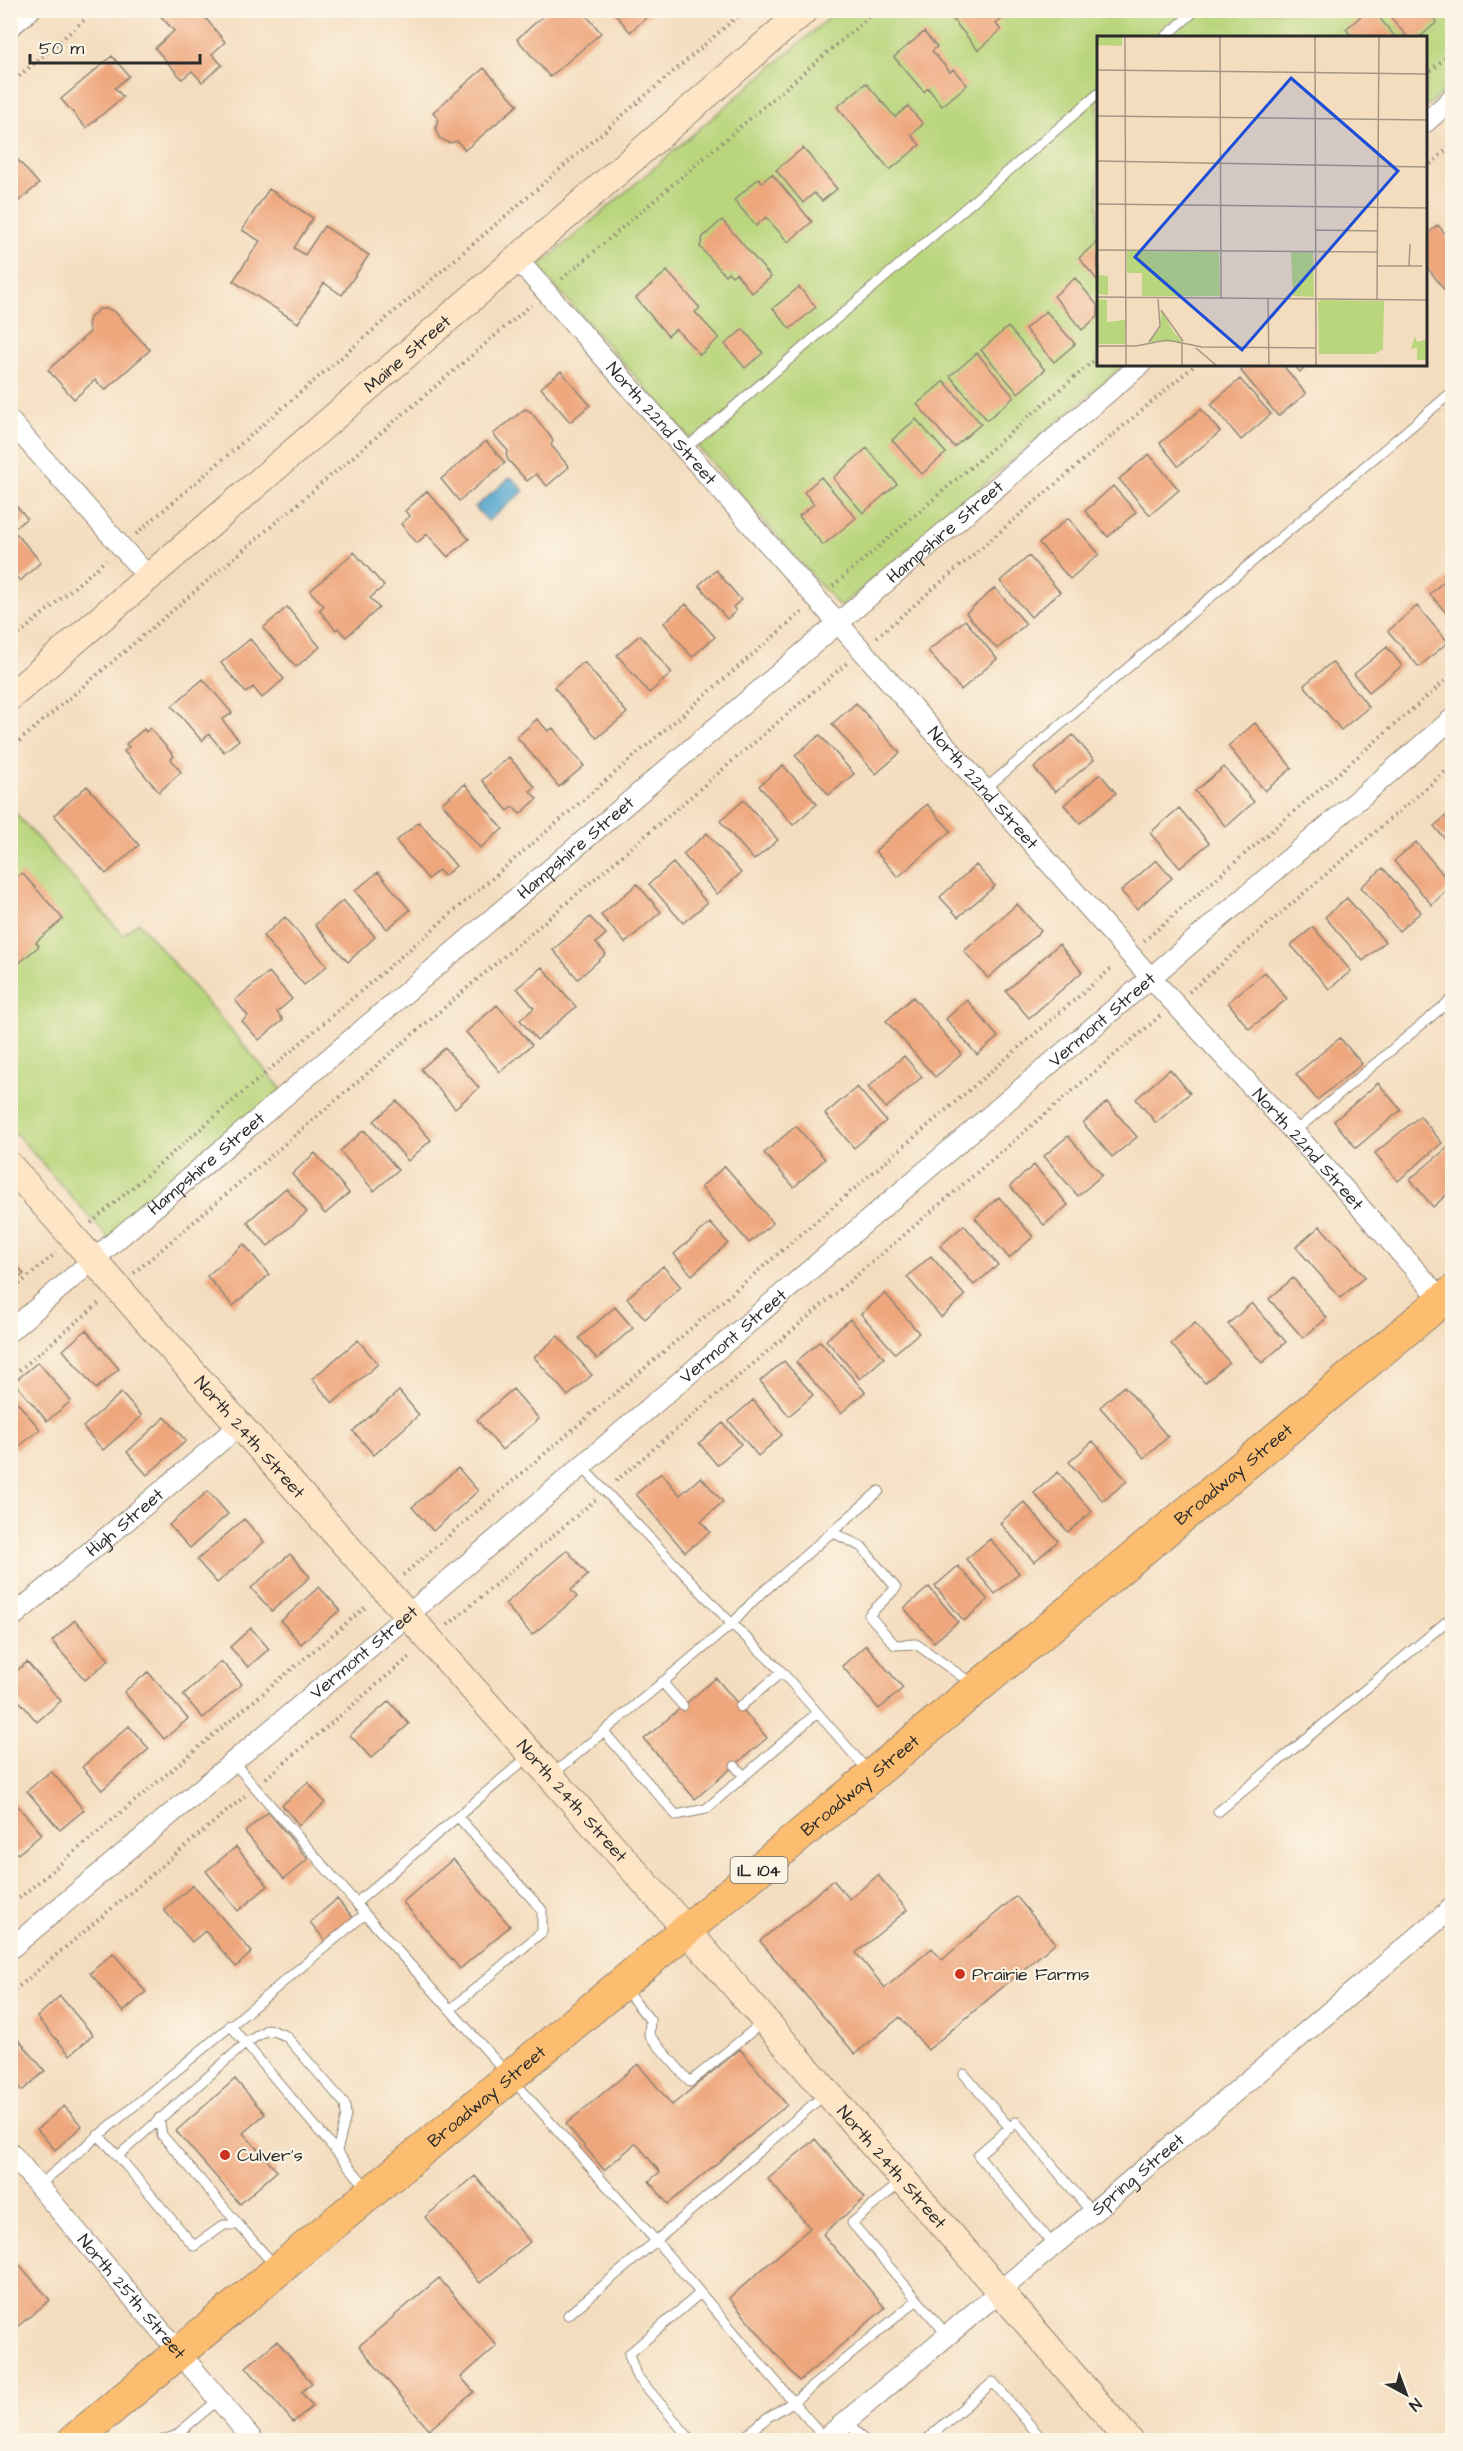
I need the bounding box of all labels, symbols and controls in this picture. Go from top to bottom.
scale bar [30,27,200,65]
text: 50 m [39,36,84,61]
inset map [1097,36,1427,366]
street label: Maine Street [358,309,457,399]
street label: North 22nd Street [600,357,723,491]
street label: Hampshire Street [881,474,1010,589]
street label: North 22nd Street [922,721,1044,856]
street label: Hampshire Street [512,790,640,905]
street label: Vermont Street [1043,966,1162,1073]
street label: North 22nd Street [1246,1083,1370,1217]
street label: Hampshire Street [142,1106,271,1221]
street label: Vermont Street [674,1283,793,1390]
street label: North 24th Street [188,1371,311,1505]
street label: Broadway Street [1169,1417,1299,1531]
street label: High Street [81,1482,170,1563]
street label: Vermont Street [305,1599,424,1705]
street label: Broadway Street [796,1728,926,1842]
street label: North 24th Street [511,1734,634,1868]
road number: IL 104 [730,1857,788,1883]
place label: Prairie Farms [972,1962,1090,1987]
marker: Prairie Farms [953,1967,967,1981]
street label: Broadway Street [422,2039,552,2154]
street label: North 24th Street [831,2100,953,2235]
street label: Spring Street [1086,2127,1191,2222]
place label: Culver's [237,2143,303,2168]
marker: Culver's [218,2148,232,2162]
street label: North 25th Street [71,2229,192,2365]
north arrow [1376,2364,1436,2424]
text: N [1404,2393,1426,2416]

